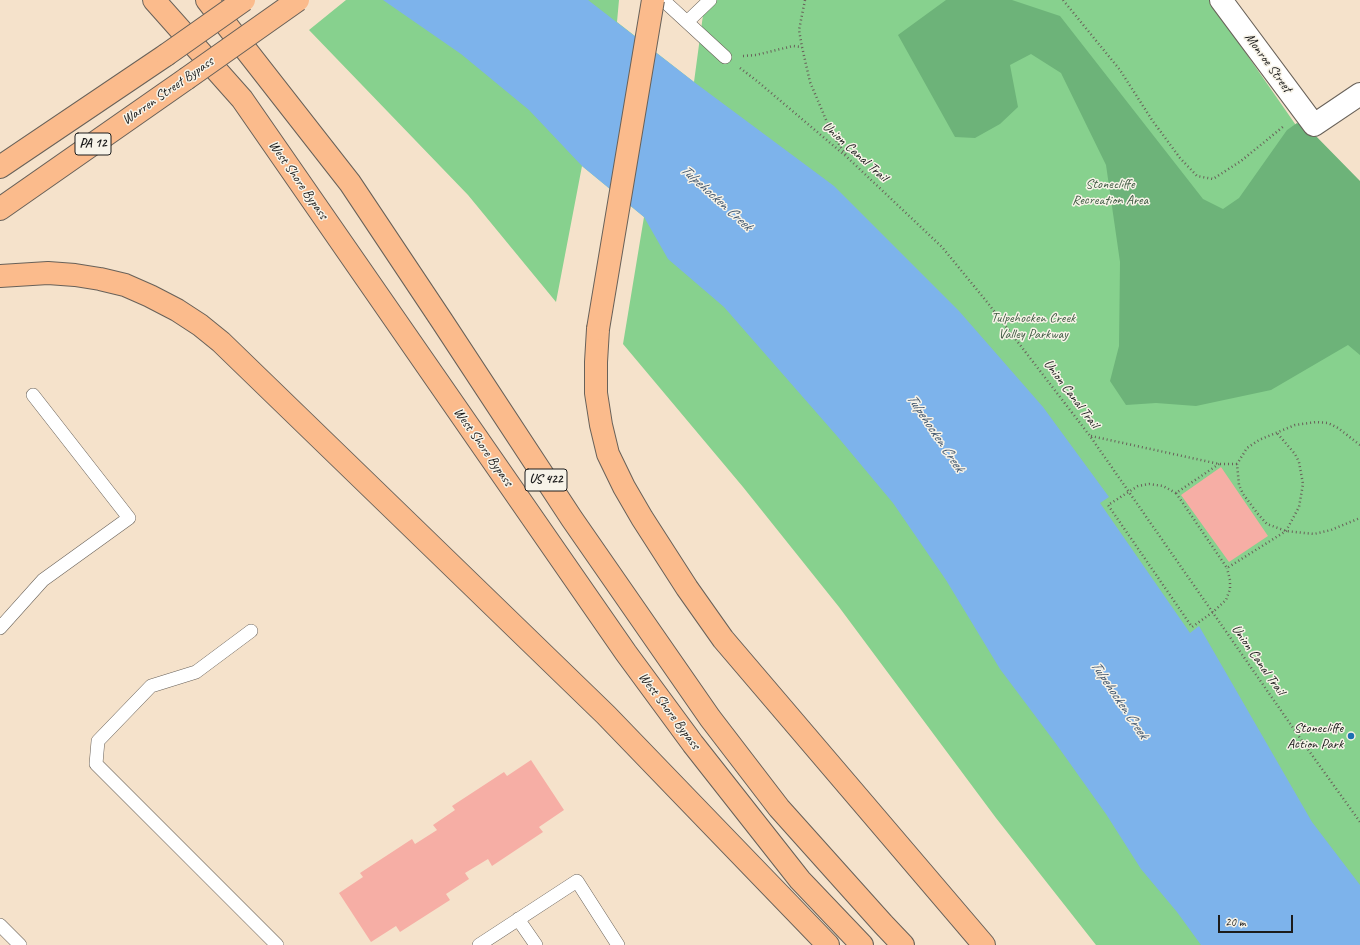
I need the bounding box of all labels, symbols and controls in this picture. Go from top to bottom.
street label: Monroe Street [1241,30,1295,96]
street label: Warren Street Bypass [119,53,217,129]
street label: Union Canal Trail [819,118,891,186]
road number: PA 12 [75,133,111,155]
street label: West Shore Bypass [265,137,331,223]
water label: Tulpehocken Creek [676,161,756,235]
park label: Stonecliffe Recreation Area [1072,176,1148,208]
park label: Tulpehocken Creek Valley Parkway [991,310,1075,342]
street label: Union Canal Trail [1040,356,1102,432]
water label: Tulpehocken Creek [902,391,968,475]
street label: West Shore Bypass [450,404,516,490]
road number: US 422 [525,469,567,491]
street label: Union Canal Trail [1228,622,1288,698]
water label: Tulpehocken Creek [1086,658,1152,742]
street label: West Shore Bypass [635,669,703,753]
place label: Stonecliffe Action Park [1287,720,1343,752]
marker: Stonecliffe Action Park [1346,731,1356,741]
scale bar [1220,907,1295,933]
text: 20 m [1225,914,1245,930]

